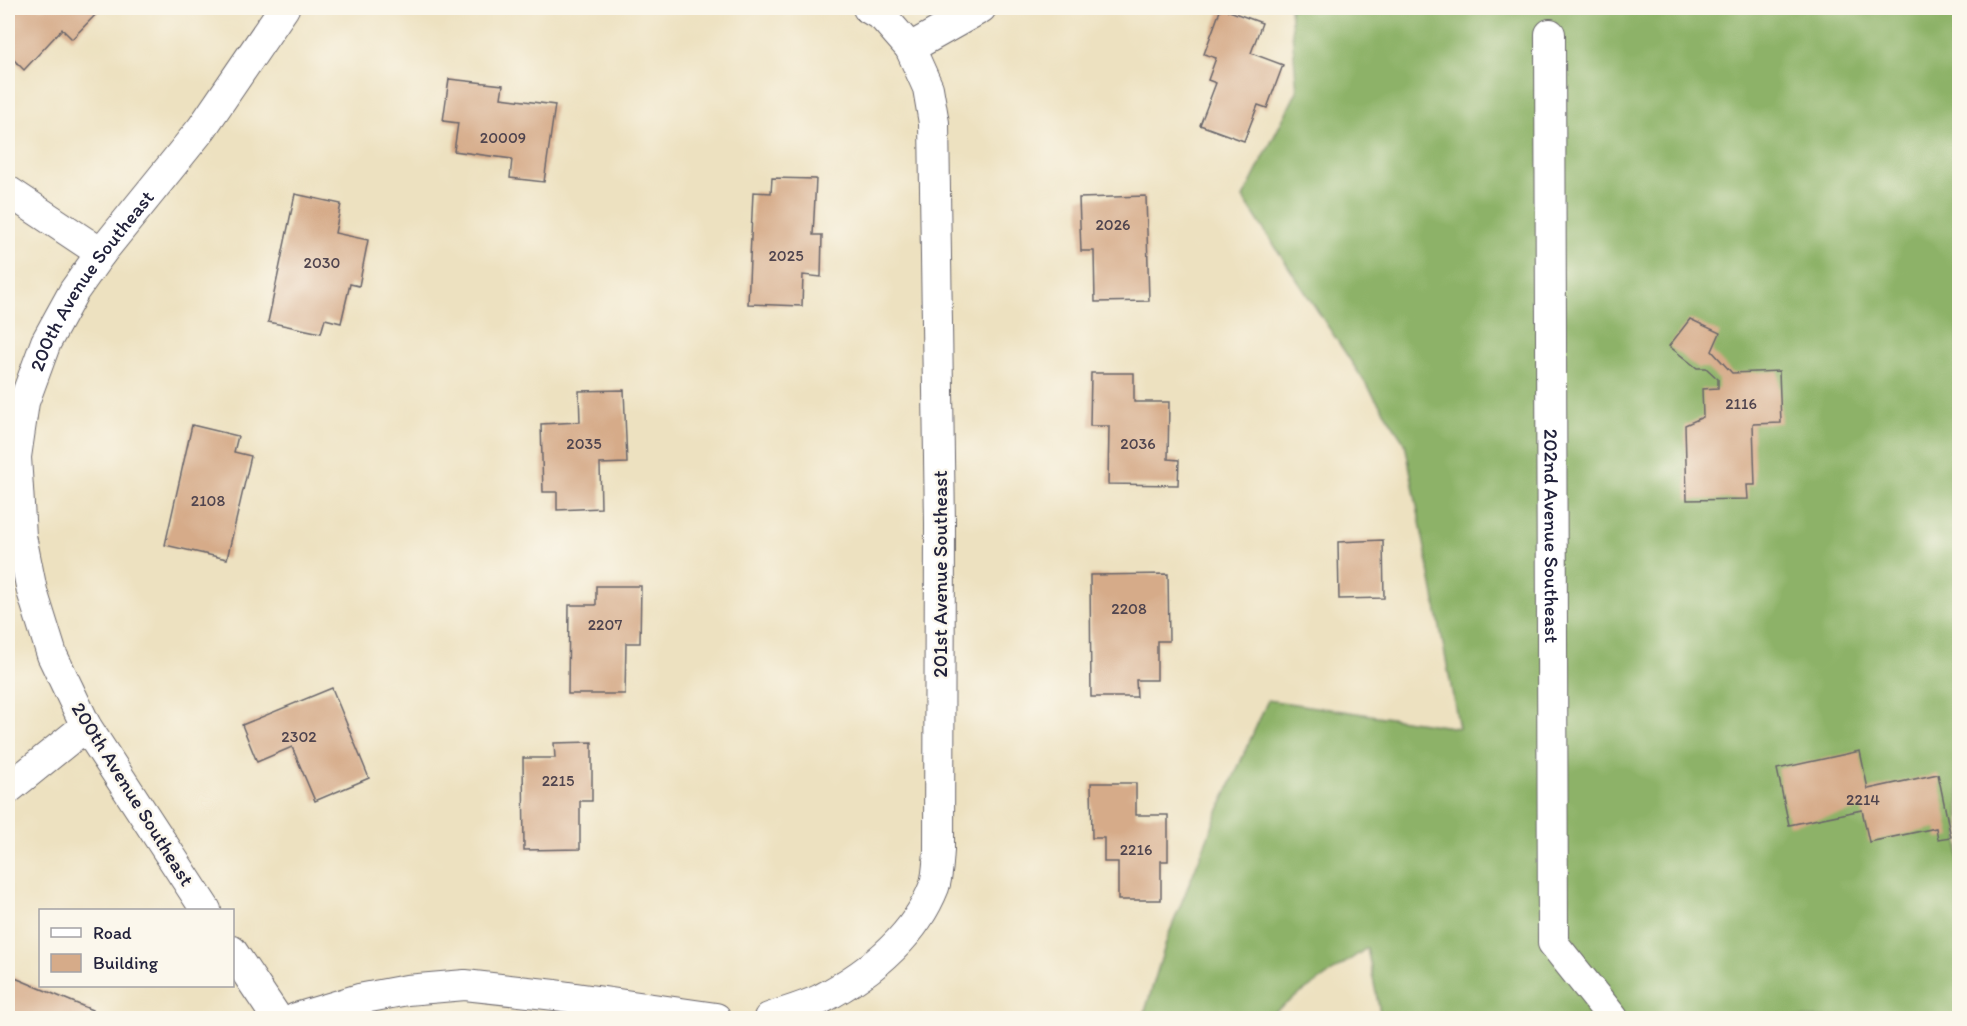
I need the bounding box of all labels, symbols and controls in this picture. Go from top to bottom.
house number: 20009 [480,128,526,147]
street label: 200th Avenue Southeast [24,185,159,375]
house number: 2026 [1095,215,1131,234]
house number: 2025 [768,246,804,265]
house number: 2030 [304,253,340,272]
house number: 2116 [1725,394,1757,413]
street label: 202nd Avenue Southeast [1539,429,1564,643]
house number: 2035 [566,434,602,453]
house number: 2036 [1120,434,1156,453]
street label: 201st Avenue Southeast [928,470,952,678]
house number: 2108 [191,491,225,510]
house number: 2208 [1111,599,1147,618]
house number: 2207 [588,615,622,634]
street label: 200th Avenue Southeast [67,698,199,890]
house number: 2302 [281,727,317,746]
house number: 2215 [542,771,574,790]
house number: 2214 [1846,790,1880,809]
house number: 2216 [1120,840,1152,859]
legend [39,909,234,987]
text: Road [93,922,132,944]
text: Building [93,952,159,974]

